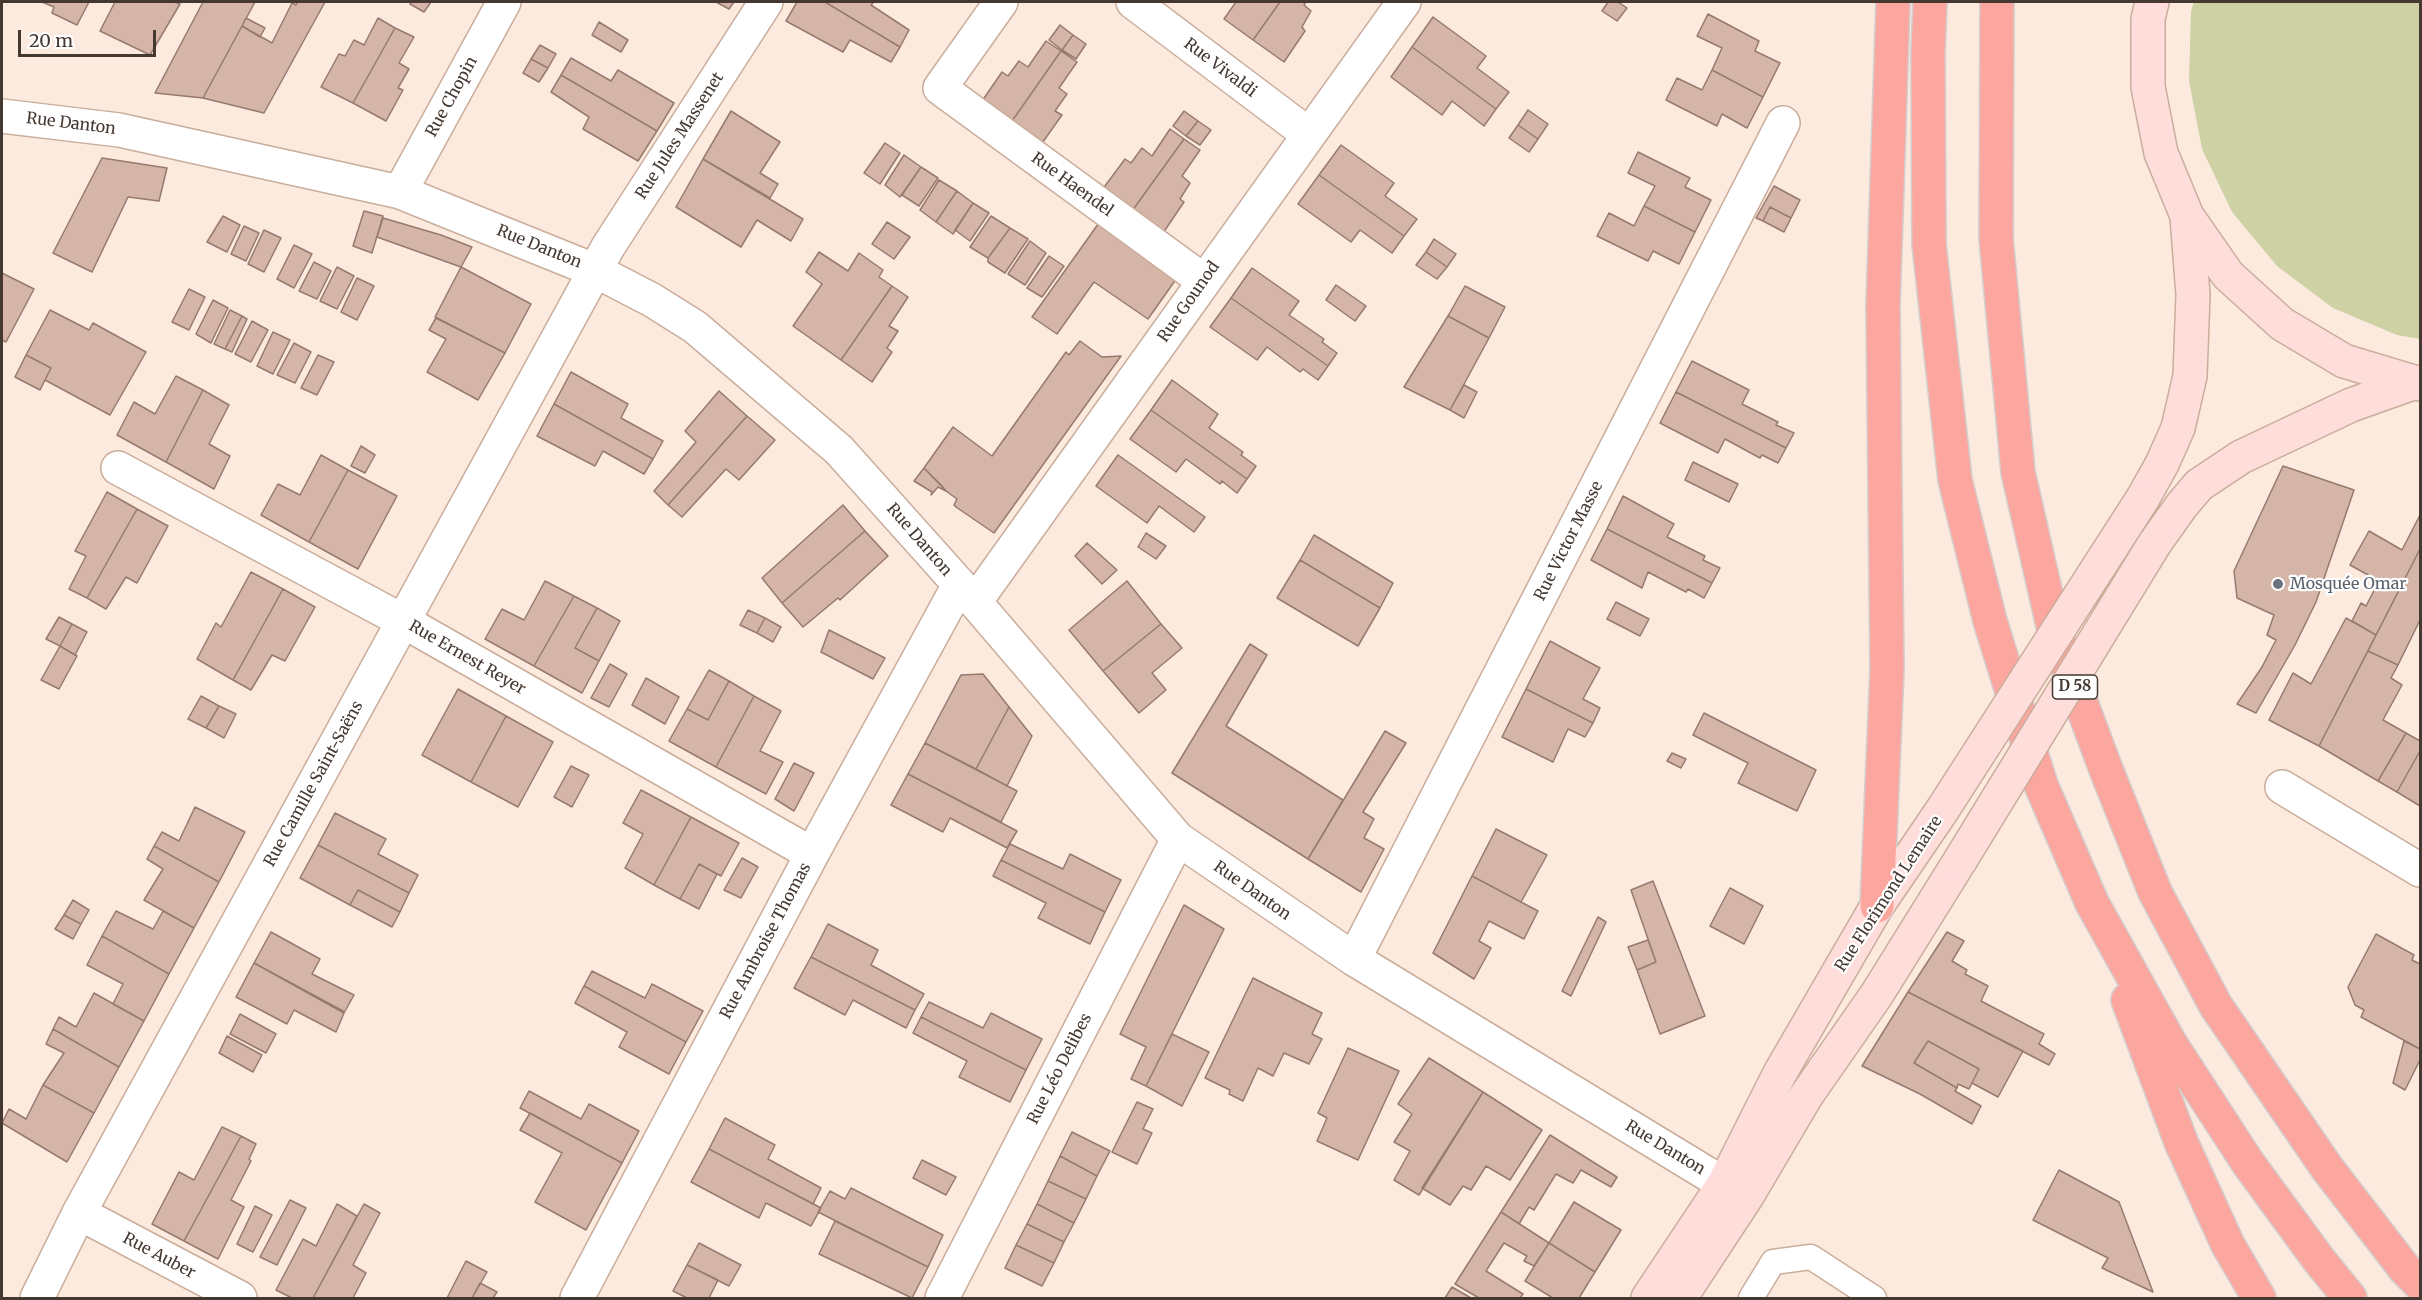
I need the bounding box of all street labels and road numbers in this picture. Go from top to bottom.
street label: Rue Vivaldi [1180,34,1260,102]
street label: Rue Chopin [422,53,482,141]
street label: Rue Jules Massenet [632,69,728,203]
street label: Rue Danton [25,109,117,139]
street label: Rue Haendel [1027,149,1117,221]
street label: Rue Danton [494,221,584,273]
street label: Rue Gounod [1154,258,1224,346]
street label: Rue Victor Masse [1531,478,1607,604]
street label: Rue Danton [882,500,956,580]
street label: Rue Ernest Reyer [405,617,529,699]
road number: D 58 [2052,675,2098,699]
street label: Rue Camille Saint-Saëns [260,698,368,870]
street label: Rue Florimond Lemaire [1831,812,1947,976]
street label: Rue Danton [1210,857,1294,925]
street label: Rue Ambroise Thomas [717,860,815,1022]
street label: Rue Léo Delibes [1024,1010,1096,1128]
street label: Rue Danton [1622,1117,1708,1179]
street label: Rue Auber [119,1229,199,1283]

